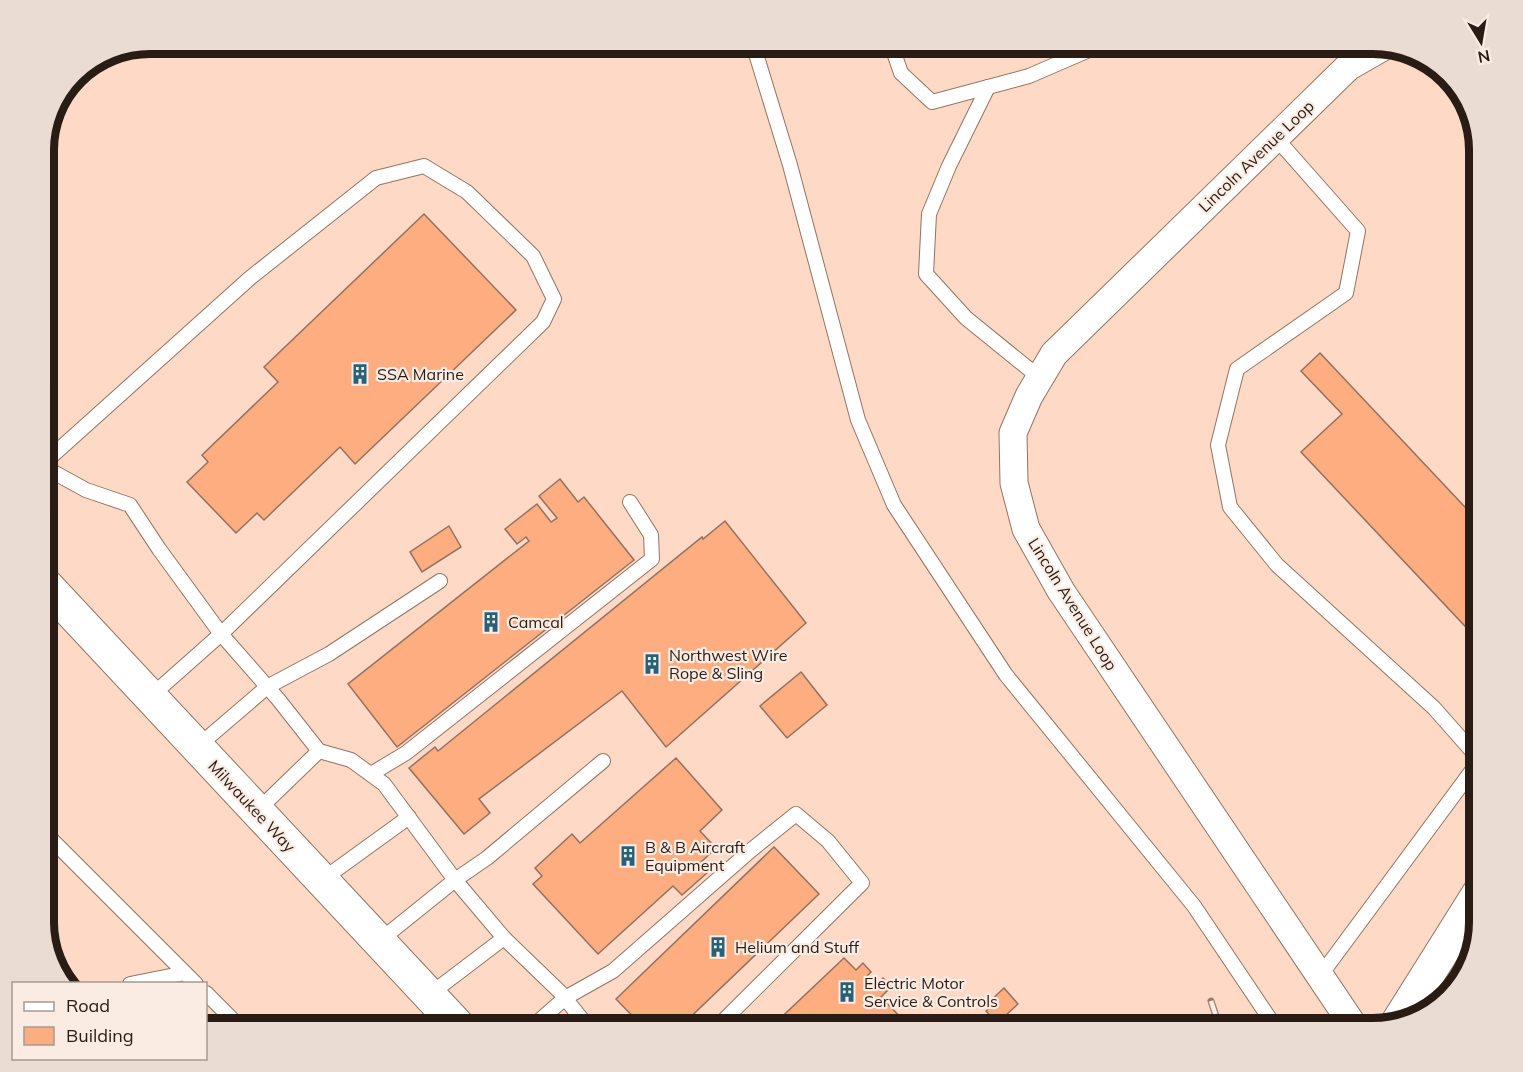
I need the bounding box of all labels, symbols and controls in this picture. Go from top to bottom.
north arrow [1451,12,1511,72]
text: N [1476,46,1492,68]
street label: Lincoln Avenue Loop [1194,96,1318,216]
building icon: SSA Marine [348,362,372,386]
place label: SSA Marine [377,364,464,384]
street label: Lincoln Avenue Loop [1024,534,1122,674]
building icon: Camcal [479,610,503,634]
place label: Camcal [508,612,564,632]
place label: Northwest Wire Rope & Sling [669,645,787,683]
building icon: Northwest Wire Rope & Sling [640,652,664,676]
street label: Milwaukee Way [204,756,300,856]
place label: B & B Aircraft Equipment [645,837,746,875]
building icon: B & B Aircraft Equipment [616,844,640,868]
building icon: Helium and Stuff [706,935,730,959]
place label: Helium and Stuff [735,937,860,957]
place label: Electric Motor Service & Controls [864,973,998,1011]
building icon: Electric Motor Service & Controls [835,980,859,1004]
legend [12,982,207,1060]
text: Road [66,994,110,1017]
text: Building [66,1024,134,1047]

